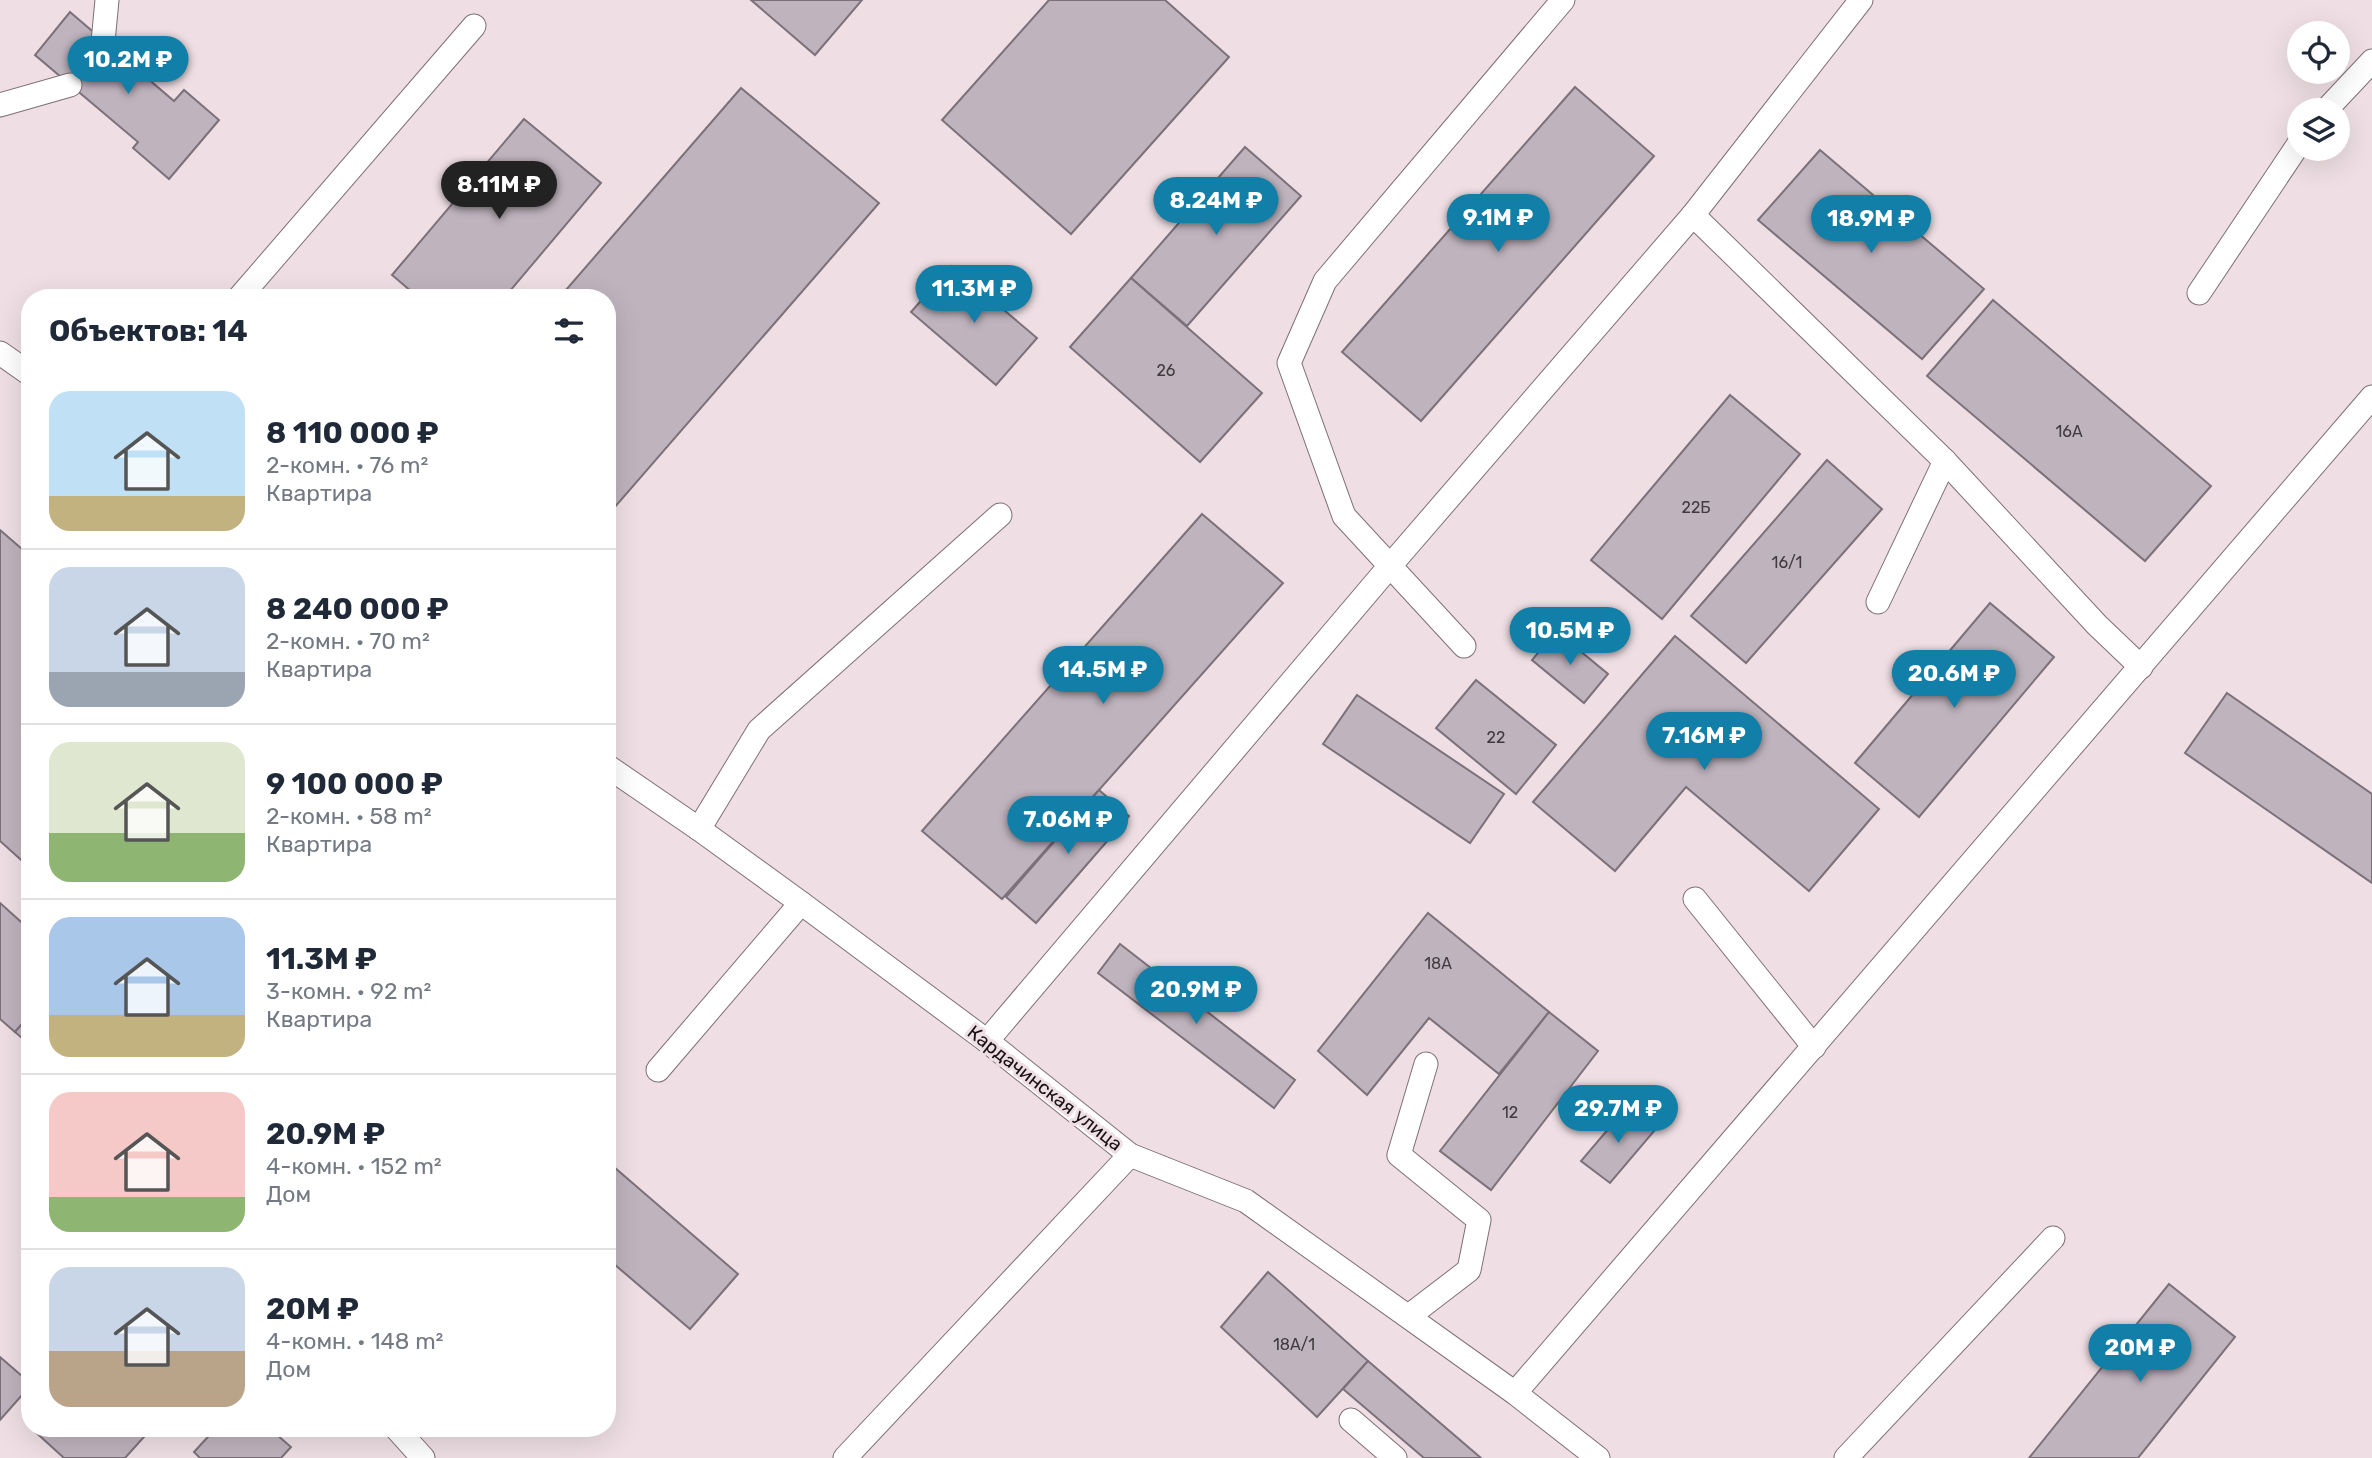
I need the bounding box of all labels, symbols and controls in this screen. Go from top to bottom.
map controls [2287,21,2350,161]
button: locate [2287,21,2350,84]
pin: 10.2M ₽ [63,36,193,96]
text: 10.2M ₽ [84,45,172,73]
button: layers [2287,98,2350,161]
pin: 8.11M ₽ [434,162,564,221]
text: 8.11M ₽ [457,170,541,198]
pin: 8.24M ₽ [1151,177,1281,237]
text: 8.24M ₽ [1169,186,1263,214]
pin: 9.1M ₽ [1441,194,1555,254]
pin: 18.9M ₽ [1806,196,1936,255]
text: 9.1M ₽ [1463,203,1533,231]
text: 18.9M ₽ [1827,204,1915,232]
pin: 11.3M ₽ [909,266,1039,325]
text: 11.3M ₽ [931,274,1017,302]
icon: filters [550,312,588,350]
text: Объектов: 14 [49,313,248,349]
house number: 26 [1156,361,1176,380]
text: 8 110 000 ₽ [266,415,439,451]
icon: home [105,419,189,503]
house number: 16А [2055,422,2083,441]
text: 2-комн. · 76 m² [266,451,428,479]
text: Квартира [266,479,372,507]
house number: 22Б [1681,498,1711,517]
house number: 16/1 [1772,553,1802,572]
text: 8 240 000 ₽ [266,591,449,627]
icon: home [105,595,189,679]
pin: 10.5M ₽ [1505,608,1635,667]
text: 10.5M ₽ [1526,616,1614,644]
text: 2-комн. · 70 m² [266,627,430,655]
pin: 14.5M ₽ [1038,646,1168,706]
pin: 20.6M ₽ [1889,650,2019,710]
text: Квартира [266,655,372,683]
text: 14.5M ₽ [1059,655,1147,683]
text: 20.6M ₽ [1908,659,2000,687]
pin: 7.16M ₽ [1639,712,1769,772]
text: 7.16M ₽ [1662,721,1746,749]
house number: 22 [1487,728,1505,747]
text: 9 100 000 ₽ [266,766,443,802]
icon: home [105,770,189,854]
pin: 7.06M ₽ [1003,796,1133,856]
text: 2-комн. · 58 m² [266,802,432,830]
text: 7.06M ₽ [1023,805,1113,833]
text: Квартира [266,830,372,858]
text: 11.3M ₽ [266,941,377,977]
icon: home [105,945,189,1029]
house number: 18А [1424,954,1452,973]
pin: 20.9M ₽ [1131,967,1261,1026]
text: 20.9M ₽ [1150,975,1242,1003]
text: 3-комн. · 92 m² [266,977,431,1005]
text: Квартира [266,1005,372,1033]
street label: Кардачинская улица [963,1020,1127,1156]
pin: 29.7M ₽ [1553,1086,1683,1145]
text: 29.7M ₽ [1574,1094,1662,1122]
house number: 12 [1502,1103,1518,1122]
text: 20.9M ₽ [266,1116,385,1152]
icon: home [105,1120,189,1204]
text: 4-комн. · 152 m² [266,1152,442,1180]
text: Дом [266,1180,311,1208]
text: 20M ₽ [266,1291,359,1327]
icon: home [105,1295,189,1379]
pin: 20M ₽ [2091,1324,2189,1384]
text: 4-комн. · 148 m² [266,1327,443,1355]
text: 20M ₽ [2104,1333,2176,1361]
house number: 18А/1 [1273,1335,1315,1354]
text: Дом [266,1355,311,1383]

